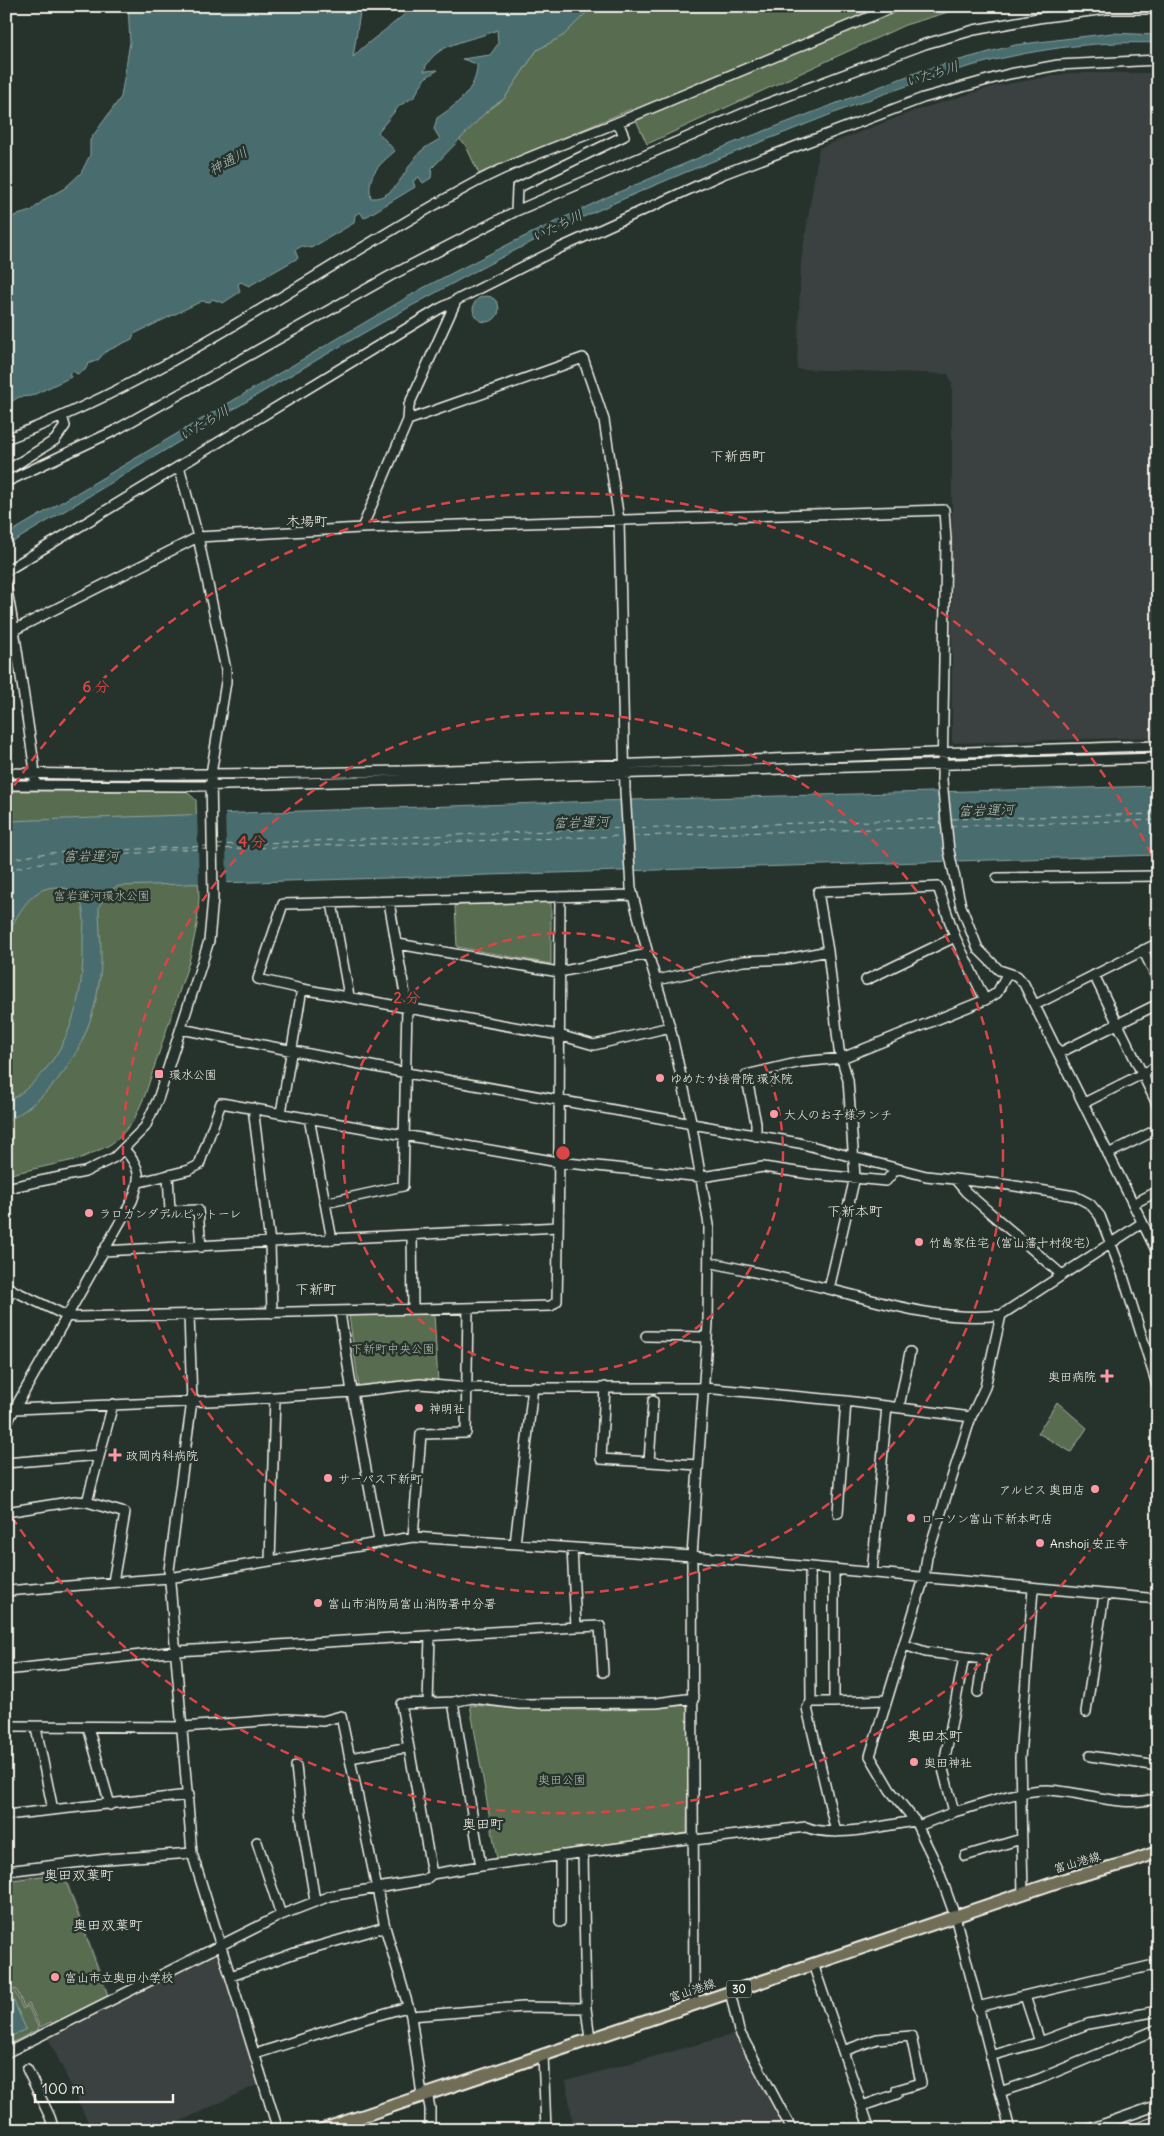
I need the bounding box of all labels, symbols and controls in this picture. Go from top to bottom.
water label: いたち川 [903,57,961,91]
water label: 神通川 [205,143,251,179]
water label: いたち川 [528,206,586,246]
water label: いたち川 [176,401,232,445]
district label: 下新西町 [710,447,766,465]
district label: 木場町 [286,512,328,530]
text: 6 分 [82,677,110,696]
water label: 富岩運河 [958,800,1016,820]
water label: 富岩運河 [553,812,611,832]
text: 4 分 [238,832,266,851]
water label: 富岩運河 [63,847,121,865]
park label: 富岩運河環水公園 [54,888,150,903]
text: 2 分 [394,988,420,1007]
place label: 環水公園 [169,1067,217,1082]
marker: 環水公園 [153,1068,165,1080]
place label: ゆめたか接骨院 環水院 [670,1071,793,1086]
marker: ゆめたか接骨院 環水院 [654,1072,666,1084]
place label: 大人のお子様ランチ [784,1107,892,1122]
marker: 大人のお子様ランチ [768,1108,780,1120]
centre of rings [554,1144,572,1162]
district label: 下新本町 [827,1202,883,1220]
place label: ラロカンダデルピットーレ [99,1206,241,1221]
marker: ラロカンダデルピットーレ [83,1207,95,1219]
place label: 竹島家住宅（富山藩十村役宅） [929,1235,1097,1250]
marker: 竹島家住宅（富山藩十村役宅） [913,1236,925,1248]
district label: 下新町 [295,1280,337,1298]
park label: 下新町中央公園 [351,1341,435,1356]
place label: 奥田病院 [1048,1369,1096,1384]
marker: 奥田病院 [1100,1369,1114,1383]
place label: 神明社 [429,1401,465,1416]
marker: 神明社 [413,1402,425,1414]
marker: 政岡内科病院 [108,1448,122,1462]
place label: 政岡内科病院 [126,1448,198,1463]
place label: サーパス下新町 [338,1471,422,1486]
marker: サーパス下新町 [322,1472,334,1484]
place label: アルビス 奥田店 [999,1482,1085,1497]
marker: アルビス 奥田店 [1089,1483,1101,1495]
place label: ローソン富山下新本町店 [921,1511,1053,1526]
marker: ローソン富山下新本町店 [905,1512,917,1524]
place label: Anshoji 安正寺 [1050,1536,1128,1551]
marker: Anshoji 安正寺 [1034,1537,1046,1549]
place label: 富山市消防局富山消防署中分署 [328,1596,496,1611]
marker: 富山市消防局富山消防署中分署 [312,1597,324,1609]
district label: 奥田本町 [907,1727,963,1745]
place label: 奥田神社 [924,1755,972,1770]
marker: 奥田神社 [908,1756,920,1768]
park label: 奥田公園 [538,1772,586,1787]
district label: 奥田町 [462,1815,504,1833]
street label: 富山港線 [1052,1848,1102,1876]
district label: 奥田双葉町 [44,1866,114,1884]
district label: 奥田双葉町 [73,1916,143,1934]
place label: 富山市立奥田小学校 [65,1970,173,1985]
marker: 富山市立奥田小学校 [49,1971,61,1983]
street label: 富山港線 [667,1975,717,2005]
road number: 30 [726,1980,752,1998]
scale bar [35,2071,172,2103]
text: 100 m [42,2079,84,2098]

